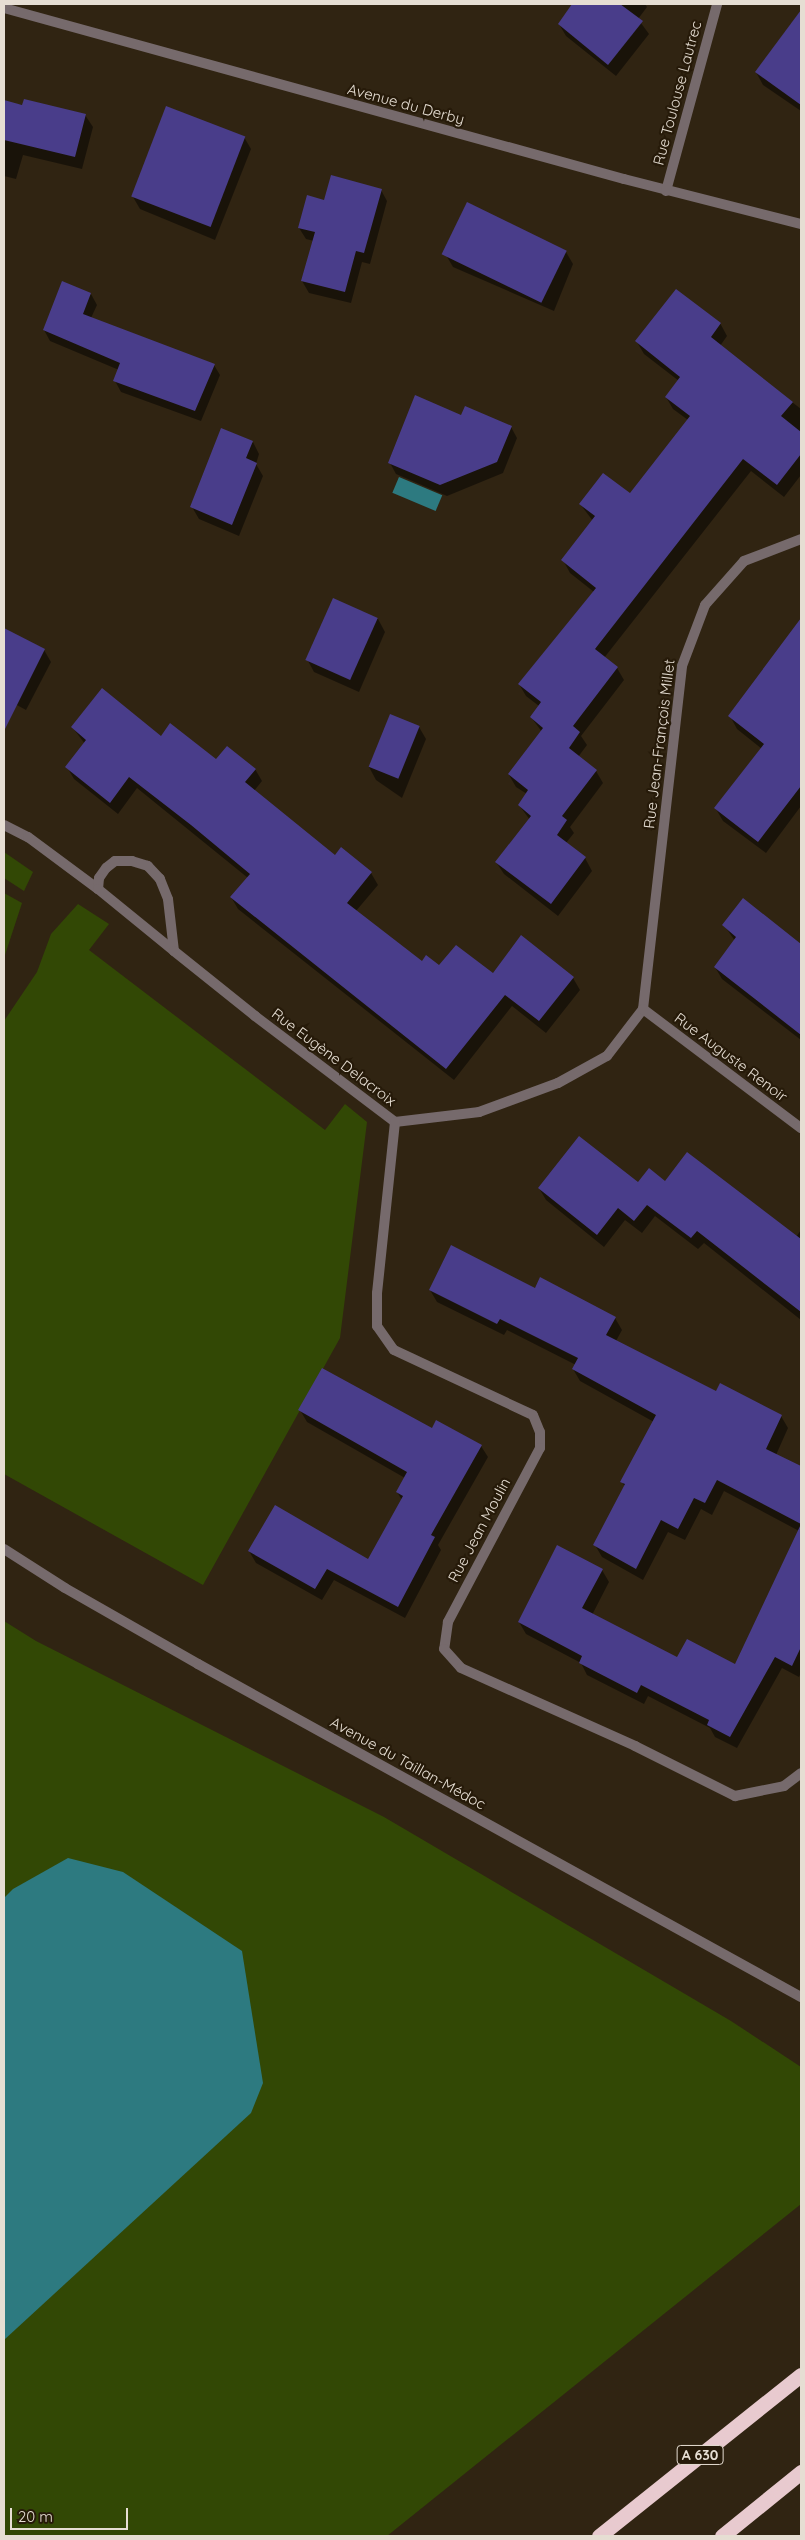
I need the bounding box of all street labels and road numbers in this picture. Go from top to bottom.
street label: Rue Toulouse Lautrec [649,19,705,167]
street label: Avenue du Derby [346,80,466,128]
street label: Rue Jean-François Millet [640,658,678,830]
street label: Rue Eugène Delacroix [268,1004,400,1110]
street label: Rue Auguste Renoir [671,1009,791,1105]
street label: Rue Jean Moulin [444,1475,514,1585]
street label: Avenue du Taillan-Médoc [327,1713,489,1813]
road number: A 630 [676,2444,724,2466]

